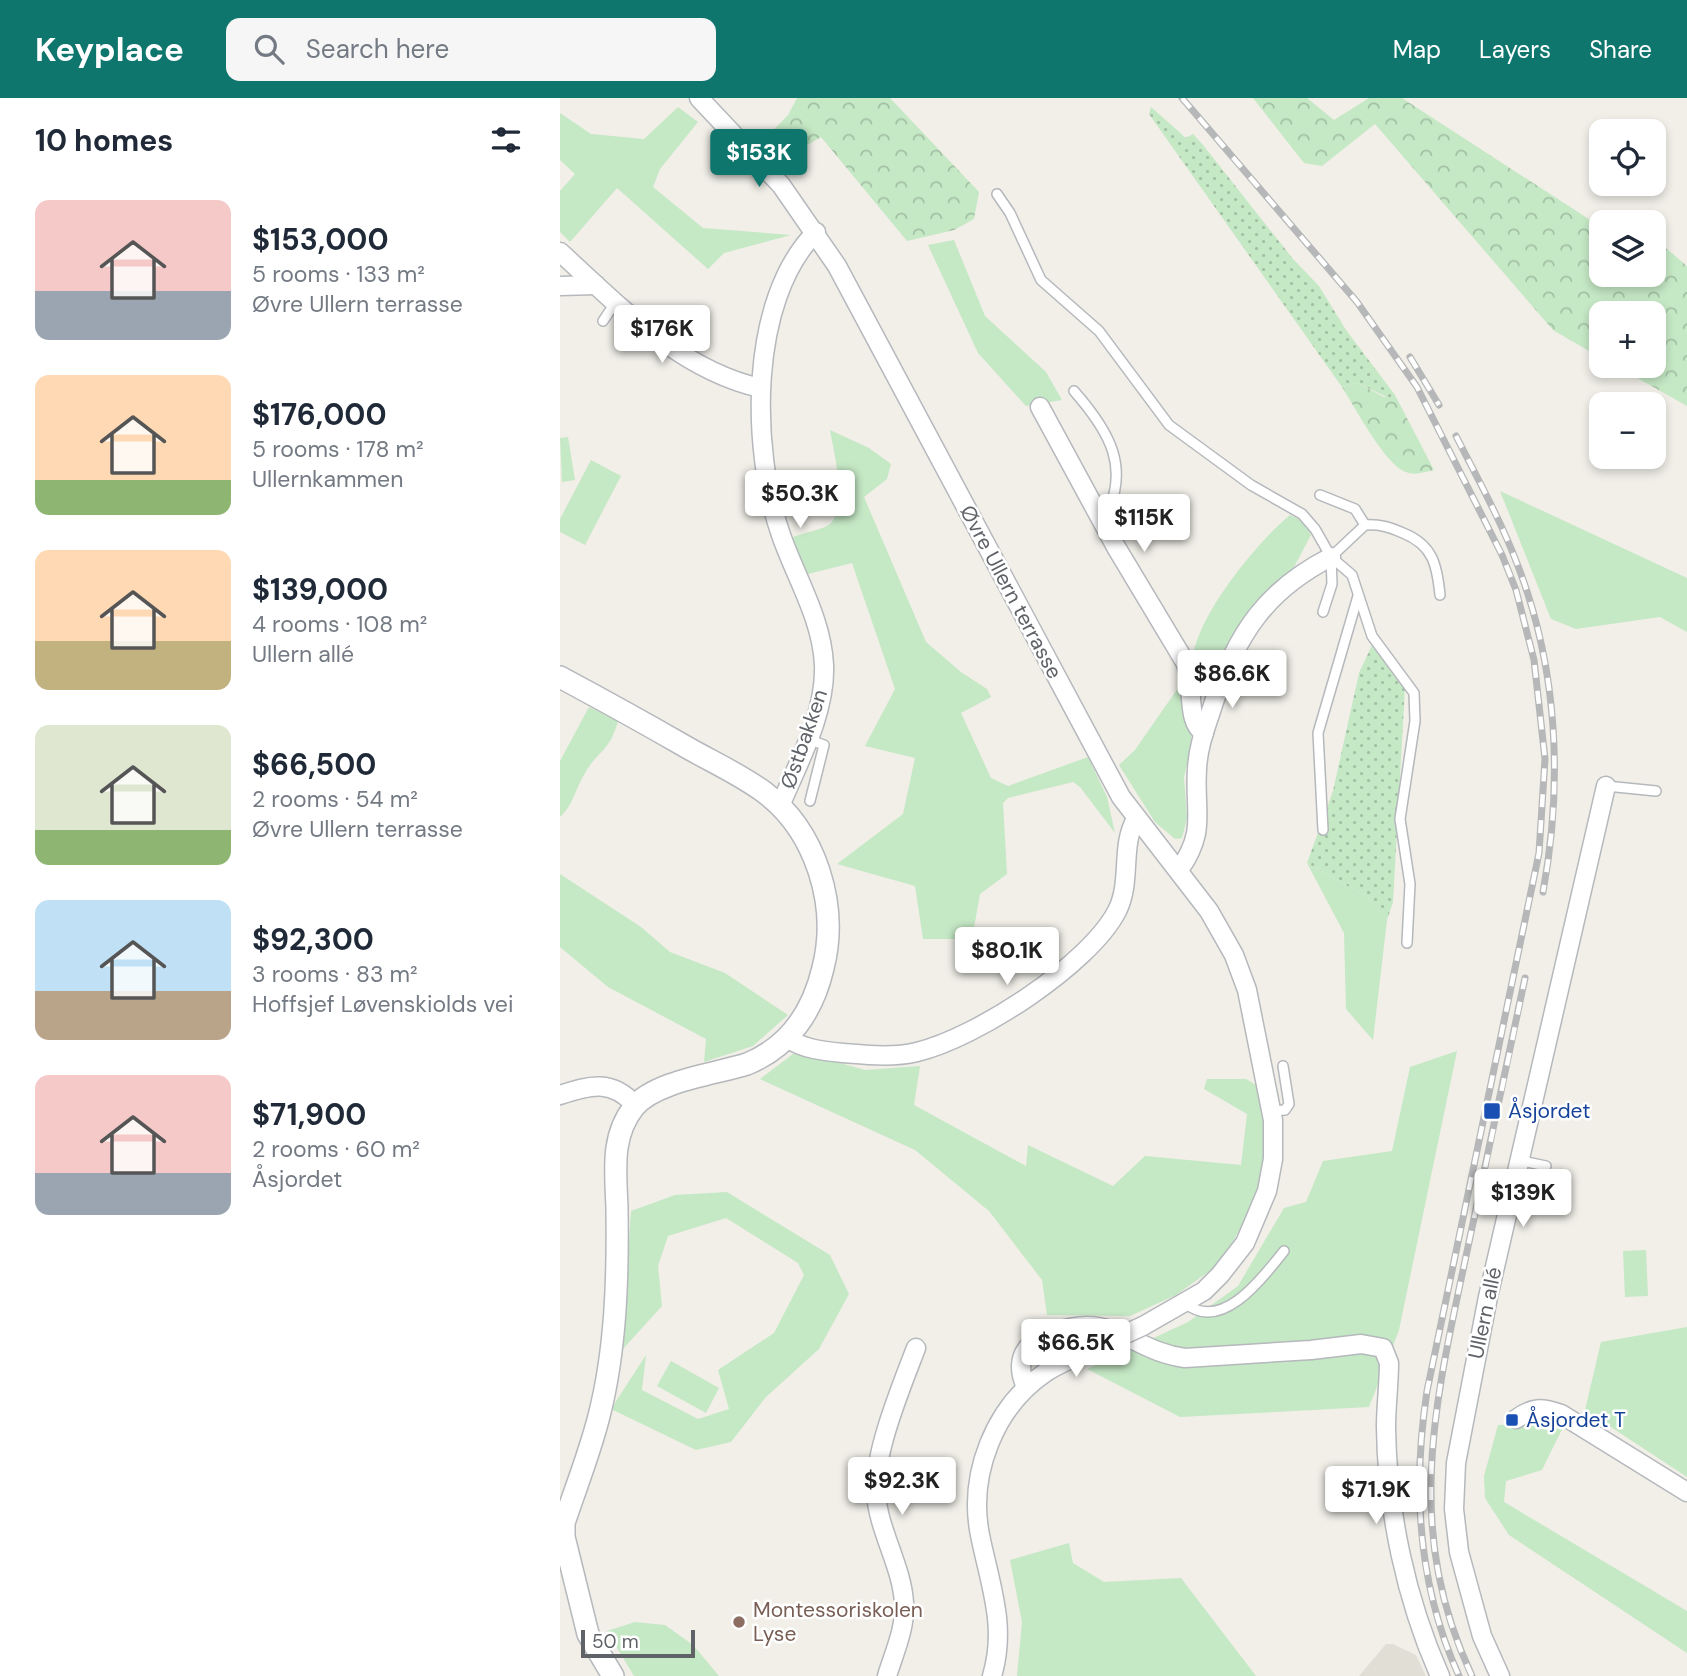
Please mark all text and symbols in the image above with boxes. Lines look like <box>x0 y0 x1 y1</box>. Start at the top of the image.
search box <box>226 18 716 81</box>
text: Keyplace <box>35 28 184 71</box>
icon: search <box>250 30 288 68</box>
text: Search here <box>306 32 449 66</box>
text: Map <box>1393 34 1441 65</box>
text: Layers <box>1479 34 1551 65</box>
text: Share <box>1589 34 1652 65</box>
map controls <box>1589 119 1666 469</box>
button: locate <box>1589 119 1666 196</box>
text: 10 homes <box>35 121 173 160</box>
icon: filters <box>487 121 525 159</box>
pin: $153K <box>710 130 808 189</box>
text: $153K <box>726 137 792 167</box>
button: layers <box>1589 210 1666 287</box>
text: $153,000 <box>252 220 389 259</box>
icon: home <box>91 228 175 312</box>
text: 5 rooms · 133 m² <box>252 259 425 289</box>
text: Øvre Ullern terrasse <box>252 289 463 319</box>
button: + <box>1589 301 1666 378</box>
pin: $176K <box>613 306 711 365</box>
text: $176K <box>630 313 694 343</box>
button: − <box>1589 392 1666 469</box>
text: $176,000 <box>252 395 387 434</box>
icon: home <box>91 403 175 487</box>
text: 5 rooms · 178 m² <box>252 434 424 464</box>
text: Ullernkammen <box>252 464 403 494</box>
pin: $50.3K <box>743 470 857 530</box>
text: $50.3K <box>761 478 839 508</box>
pin: $115K <box>1095 494 1193 554</box>
street label: Øvre Ullern terrasse <box>953 500 1069 684</box>
text: $115K <box>1114 502 1174 532</box>
text: $139,000 <box>252 570 388 609</box>
icon: home <box>91 578 175 662</box>
text: 4 rooms · 108 m² <box>252 609 427 639</box>
text: Ullern allé <box>252 639 354 669</box>
pin: $86.6K <box>1175 650 1289 710</box>
text: $86.6K <box>1194 658 1270 688</box>
street label: Østbakken <box>774 685 834 793</box>
text: $66,500 <box>252 745 376 784</box>
icon: home <box>91 753 175 837</box>
text: 2 rooms · 54 m² <box>252 784 418 814</box>
text: Øvre Ullern terrasse <box>252 814 463 844</box>
text: $92,300 <box>252 920 374 959</box>
icon: home <box>91 928 175 1012</box>
pin: $80.1K <box>950 928 1064 987</box>
text: $80.1K <box>971 935 1043 965</box>
text: 3 rooms · 83 m² <box>252 959 418 989</box>
text: Hoffsjef Løvenskiolds vei <box>252 989 513 1019</box>
text: $71,900 <box>252 1095 366 1134</box>
place label: Åsjordet <box>1508 1097 1590 1125</box>
marker: Åsjordet <box>1482 1101 1502 1121</box>
icon: home <box>91 1103 175 1187</box>
text: 2 rooms · 60 m² <box>252 1134 420 1164</box>
text: Åsjordet <box>252 1164 342 1194</box>
pin: $139K <box>1474 1170 1572 1229</box>
text: $139K <box>1490 1177 1556 1207</box>
street label: Ullern allé <box>1462 1264 1508 1361</box>
pin: $66.5K <box>1019 1320 1133 1379</box>
text: $66.5K <box>1037 1327 1115 1357</box>
place label: Åsjordet T <box>1526 1406 1626 1434</box>
marker: Åsjordet T <box>1504 1412 1520 1428</box>
pin: $92.3K <box>845 1458 959 1517</box>
text: $92.3K <box>864 1465 940 1495</box>
pin: $71.9K <box>1319 1466 1433 1526</box>
text: $71.9K <box>1341 1474 1411 1504</box>
place label: Montessoriskolen Lyse <box>753 1596 923 1648</box>
marker: Montessoriskolen Lyse <box>731 1614 747 1630</box>
scale bar <box>581 1627 695 1659</box>
text: 50 m <box>592 1629 639 1654</box>

